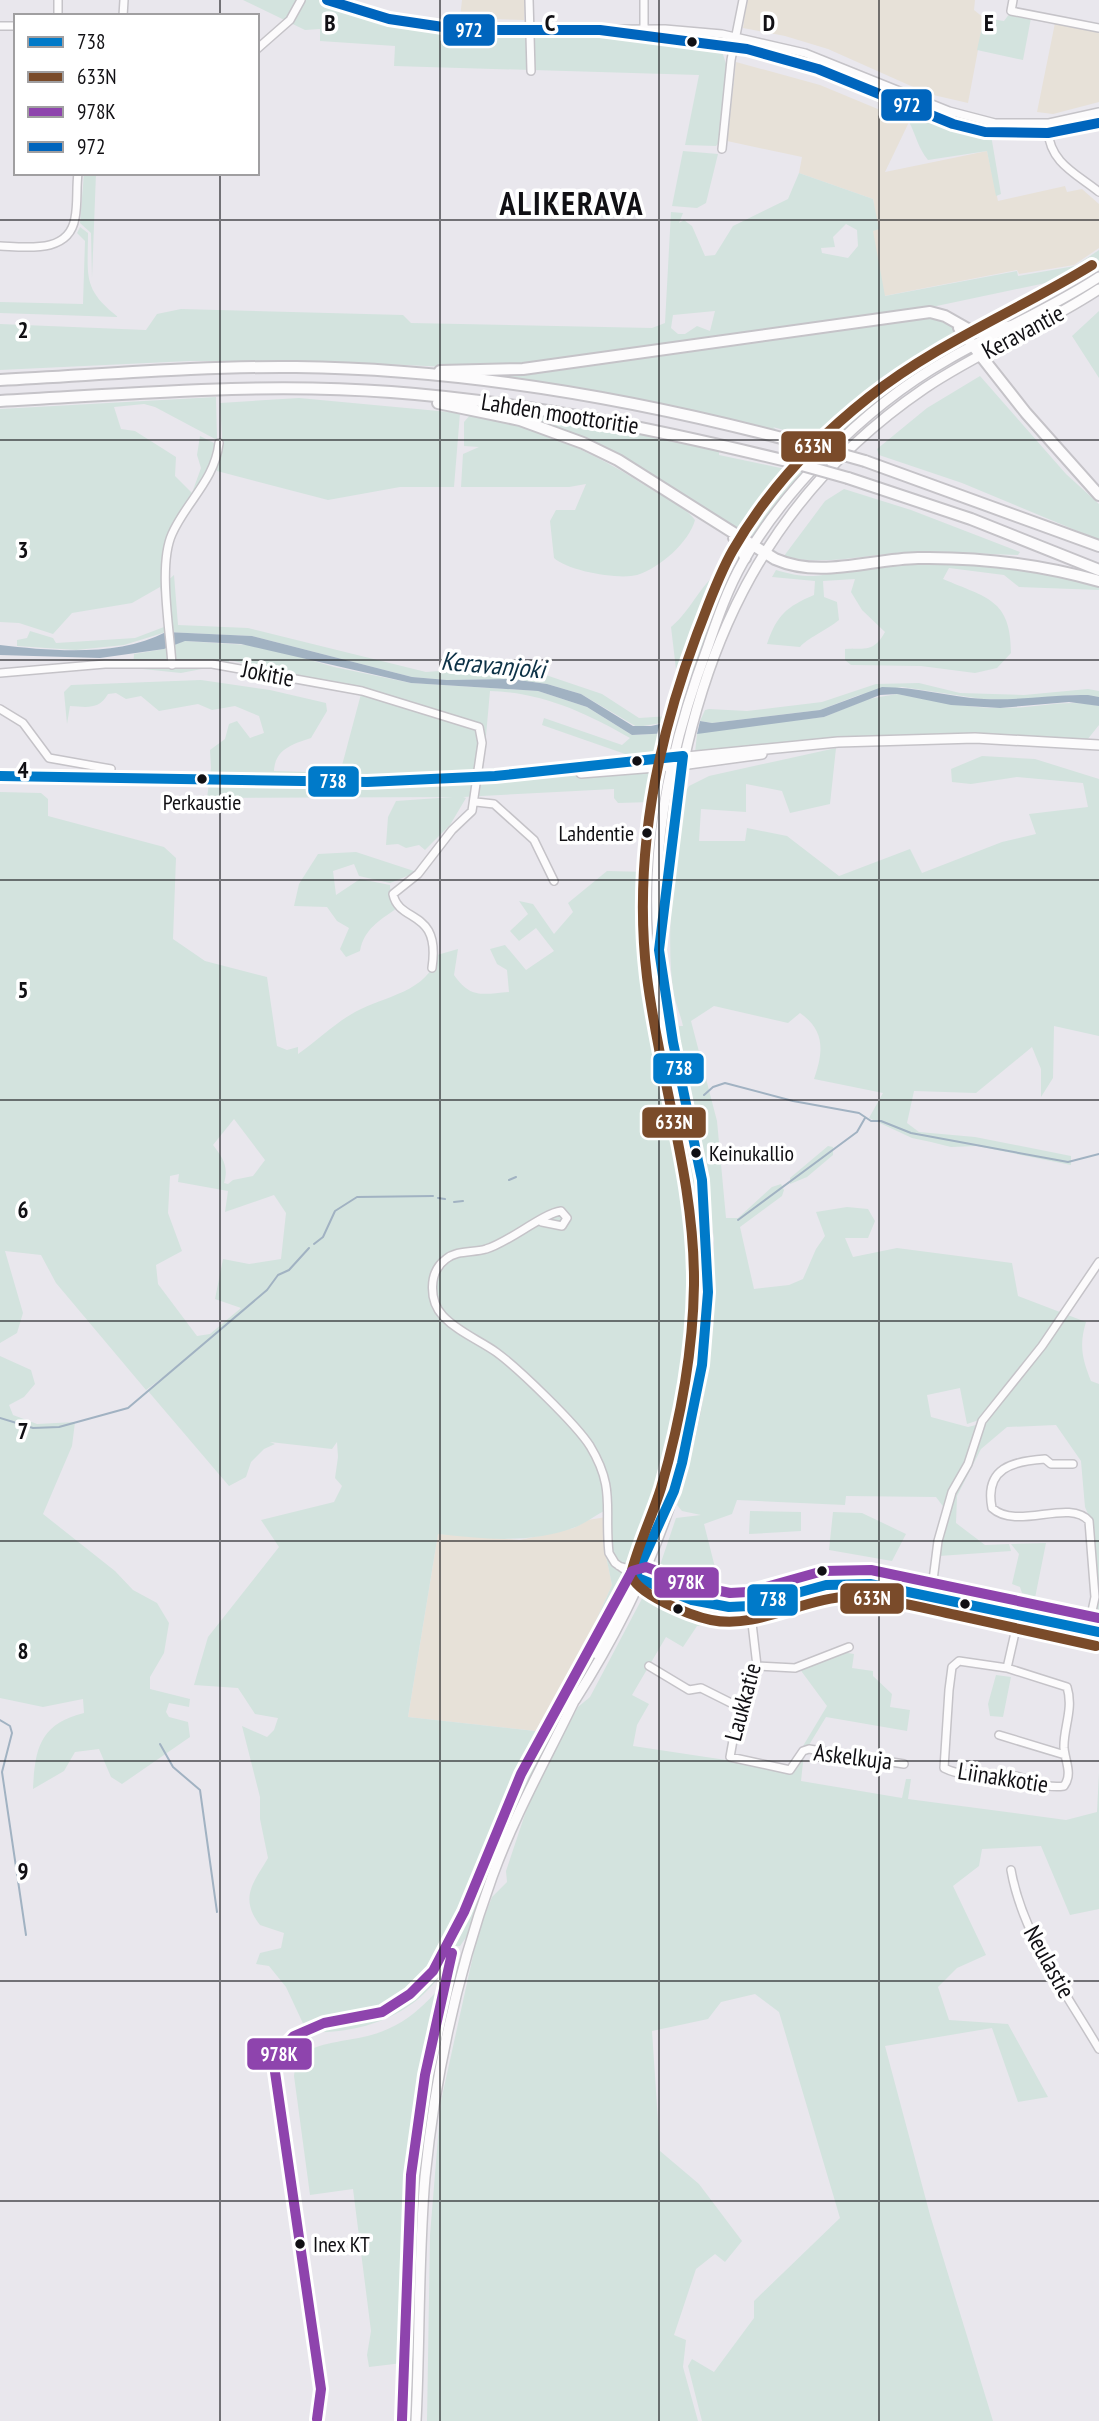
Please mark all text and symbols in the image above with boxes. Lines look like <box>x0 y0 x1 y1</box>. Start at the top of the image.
text: B <box>324 8 336 37</box>
text: C <box>545 8 556 37</box>
text: D <box>763 8 775 37</box>
text: E <box>984 8 994 37</box>
line badge: 972 <box>442 13 496 47</box>
legend <box>14 14 259 175</box>
text: 972 <box>455 18 483 42</box>
text: 738 <box>77 28 105 55</box>
unlabelled marker <box>685 35 699 49</box>
text: 633N <box>77 63 117 90</box>
line badge: 972 <box>880 88 933 122</box>
text: 972 <box>893 93 921 117</box>
text: 978K <box>77 98 116 125</box>
text: 972 <box>77 133 105 160</box>
district label: ALIKERAVA <box>498 182 645 224</box>
street label: Keravantie <box>977 297 1069 366</box>
text: 2 <box>18 315 29 344</box>
street label: Lahden moottoritie <box>479 386 641 441</box>
line badge: 633N <box>780 430 847 463</box>
text: 633N <box>794 434 832 458</box>
text: 3 <box>18 535 29 564</box>
water label: Keravanjoki <box>440 644 550 686</box>
street label: Jokitie <box>238 653 297 694</box>
unlabelled marker <box>630 754 644 768</box>
text: 4 <box>18 755 29 784</box>
line badge: 738 <box>307 765 360 798</box>
text: 738 <box>319 769 347 793</box>
marker: Perkaustie <box>195 772 209 786</box>
place label: Perkaustie <box>163 788 241 816</box>
place label: Lahdentie <box>559 819 634 847</box>
marker: Lahdentie <box>640 826 654 840</box>
text: 5 <box>18 975 29 1004</box>
line badge: 738 <box>652 1052 705 1085</box>
text: 738 <box>665 1056 693 1080</box>
line badge: 633N <box>641 1106 707 1139</box>
text: 633N <box>655 1110 693 1134</box>
place label: Keinukallio <box>709 1139 794 1167</box>
marker: Keinukallio <box>689 1146 703 1160</box>
text: 6 <box>18 1195 29 1224</box>
text: 7 <box>18 1416 29 1445</box>
unlabelled marker <box>815 1564 829 1578</box>
line badge: 978K <box>653 1566 720 1599</box>
text: 978K <box>667 1570 705 1594</box>
line badge: 633N <box>839 1582 905 1615</box>
line badge: 738 <box>746 1583 799 1617</box>
text: 633N <box>853 1586 891 1610</box>
text: 738 <box>759 1587 787 1611</box>
unlabelled marker <box>958 1597 972 1611</box>
unlabelled marker <box>671 1602 685 1616</box>
text: 8 <box>18 1636 29 1665</box>
street label: Laukkatie <box>717 1659 768 1744</box>
street label: Askelkuja <box>812 1736 894 1777</box>
street label: Liinakkotie <box>956 1755 1050 1800</box>
text: 9 <box>18 1856 29 1885</box>
street label: Neulastie <box>1017 1920 1082 2003</box>
line badge: 978K <box>246 2037 313 2071</box>
text: 978K <box>260 2042 298 2066</box>
place label: Inex KT <box>313 2230 370 2258</box>
marker: Inex KT <box>293 2237 307 2251</box>

